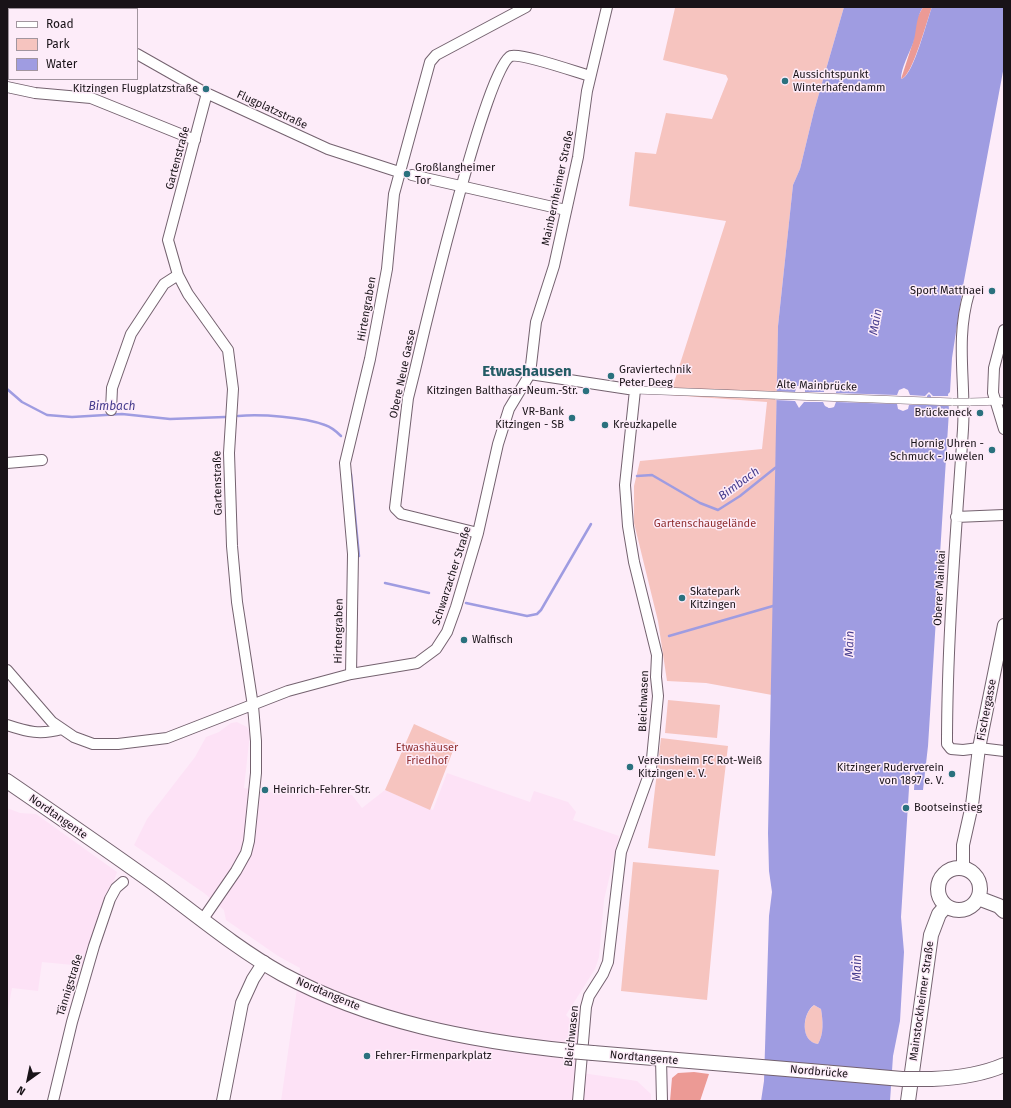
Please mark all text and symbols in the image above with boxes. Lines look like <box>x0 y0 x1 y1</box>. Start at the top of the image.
legend <box>8 8 138 80</box>
text: Road <box>46 17 74 31</box>
text: Park <box>46 37 70 51</box>
text: Water <box>46 57 77 71</box>
place label: Aussichtspunkt Winterhafendamm <box>793 68 886 94</box>
marker: Aussichtspunkt Winterhafendamm <box>780 76 790 86</box>
place label: Kitzingen Flugplatzstraße <box>73 82 198 96</box>
marker: Kitzingen Flugplatzstraße <box>201 84 211 94</box>
street label: Flugplatzstraße <box>235 88 309 132</box>
street label: Gartenstraße <box>163 125 193 191</box>
street label: Mainbernheimer Straße <box>539 129 577 247</box>
place label: Großlangheimer Tor <box>415 161 495 187</box>
marker: Großlangheimer Tor <box>402 169 412 179</box>
street label: Hirtengraben <box>355 276 379 342</box>
place label: Sport Matthaei <box>910 284 984 298</box>
marker: Sport Matthaei <box>987 286 997 296</box>
water label: Main <box>867 308 885 336</box>
street label: Obere Neue Gasse <box>387 328 419 420</box>
district label: Etwashausen <box>482 363 572 381</box>
place label: Graviertechnik Peter Deeg <box>619 363 691 389</box>
marker: Graviertechnik Peter Deeg <box>606 371 616 381</box>
street label: Alte Mainbrücke <box>777 378 857 394</box>
place label: Kitzingen Balthasar-Neum.-Str. <box>426 384 578 398</box>
marker: Kitzingen Balthasar-Neum.-Str. <box>581 386 591 396</box>
water label: Bimbach <box>88 400 136 414</box>
place label: VR-Bank Kitzingen - SB <box>495 405 564 431</box>
place label: Brückeneck <box>915 406 972 420</box>
marker: Brückeneck <box>975 408 985 418</box>
marker: VR-Bank Kitzingen - SB <box>567 413 577 423</box>
place label: Kreuzkapelle <box>613 418 677 432</box>
marker: Kreuzkapelle <box>600 420 610 430</box>
place label: Hornig Uhren - Schmuck - Juwelen <box>890 437 984 463</box>
marker: Hornig Uhren - Schmuck - Juwelen <box>987 445 997 455</box>
street label: Gartenstraße <box>211 450 225 516</box>
water label: Bimbach <box>716 464 762 504</box>
park label: Gartenschaugelände <box>654 517 756 531</box>
street label: Schwarzacher Straße <box>430 525 474 627</box>
street label: Oberer Mainkai <box>931 550 949 626</box>
place label: Skatepark Kitzingen <box>690 585 740 611</box>
marker: Skatepark Kitzingen <box>677 593 687 603</box>
street label: Hirtengraben <box>332 598 346 664</box>
water label: Main <box>843 631 857 657</box>
place label: Walfisch <box>472 633 513 647</box>
marker: Walfisch <box>459 635 469 645</box>
street label: Bleichwasen <box>636 670 652 732</box>
street label: Fischergasse <box>975 678 999 742</box>
park label: Etwashäuser Friedhof <box>396 741 458 767</box>
place label: Vereinsheim FC Rot-Weiß Kitzingen e. V. <box>638 754 762 780</box>
place label: Kitzinger Ruderverein von 1897 e. V. <box>837 761 944 787</box>
marker: Vereinsheim FC Rot-Weiß Kitzingen e. V. <box>625 762 635 772</box>
marker: Kitzinger Ruderverein von 1897 e. V. <box>947 769 957 779</box>
place label: Heinrich-Fehrer-Str. <box>273 783 371 797</box>
marker: Heinrich-Fehrer-Str. <box>260 785 270 795</box>
street label: Nordtangente <box>26 792 90 842</box>
place label: Bootseinstieg <box>914 801 982 815</box>
marker: Bootseinstieg <box>901 803 911 813</box>
street label: Mainstockheimer Straße <box>907 940 937 1062</box>
street label: Tännigstraße <box>54 952 86 1018</box>
water label: Main <box>851 955 865 981</box>
street label: Nordtangente <box>294 975 362 1013</box>
street label: Bleichwasen <box>562 1005 582 1067</box>
street label: Nordtangente <box>609 1048 679 1068</box>
place label: Fehrer-Firmenparkplatz <box>375 1049 492 1063</box>
marker: Fehrer-Firmenparkplatz <box>362 1051 372 1061</box>
north arrow <box>8 1060 48 1100</box>
street label: Nordbrücke <box>789 1063 849 1081</box>
text: N <box>15 1083 28 1098</box>

